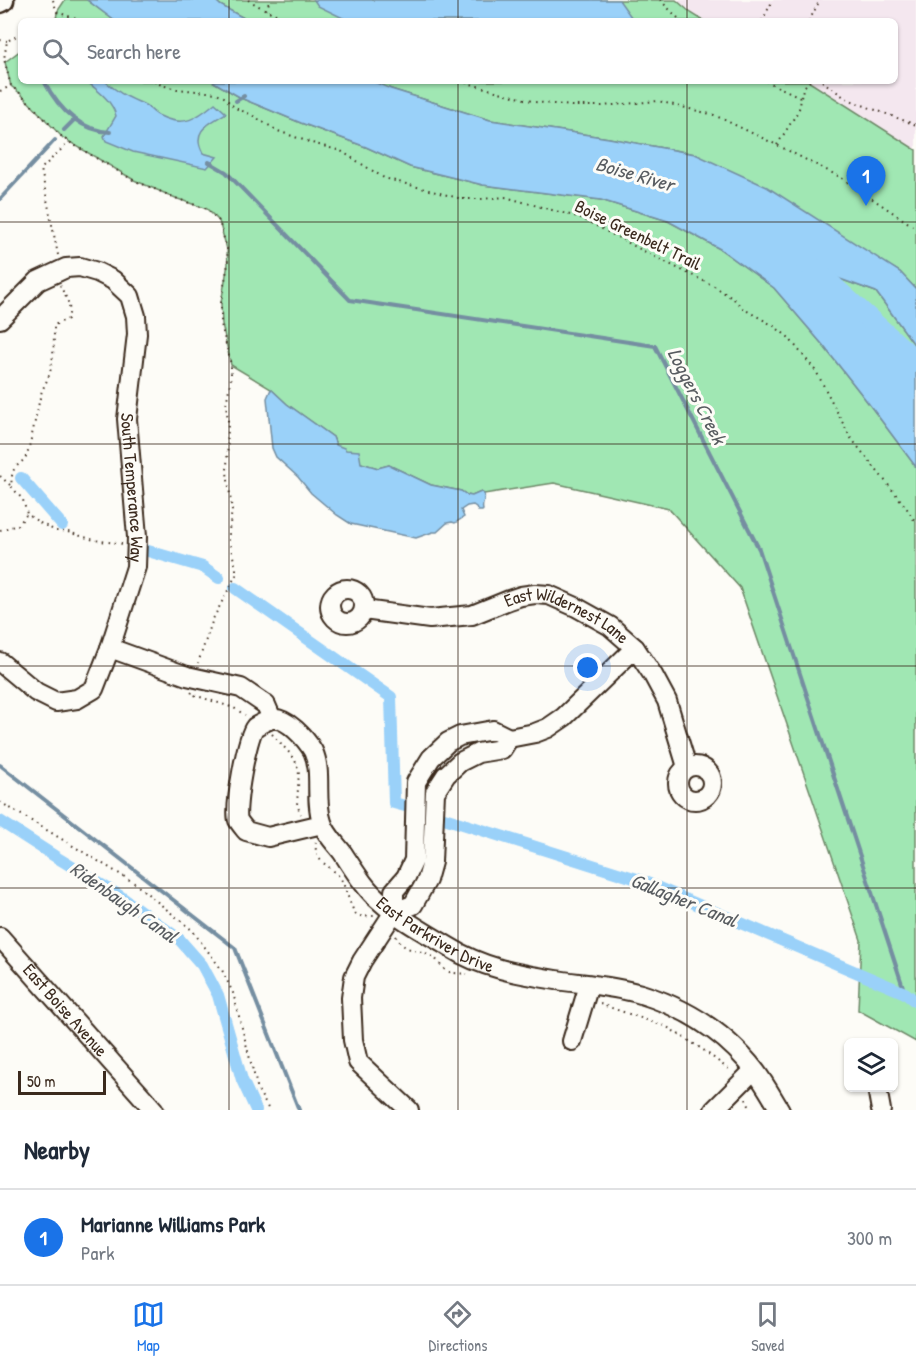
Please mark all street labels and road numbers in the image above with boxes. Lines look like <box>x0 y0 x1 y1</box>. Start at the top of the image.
street label: Boise Greenbelt Trail <box>571 193 706 276</box>
street label: South Temperance Way <box>115 412 150 563</box>
street label: East Wildernest Lane <box>500 581 635 649</box>
street label: East Parkriver Drive <box>371 890 497 978</box>
street label: East Boise Avenue <box>17 958 114 1062</box>

